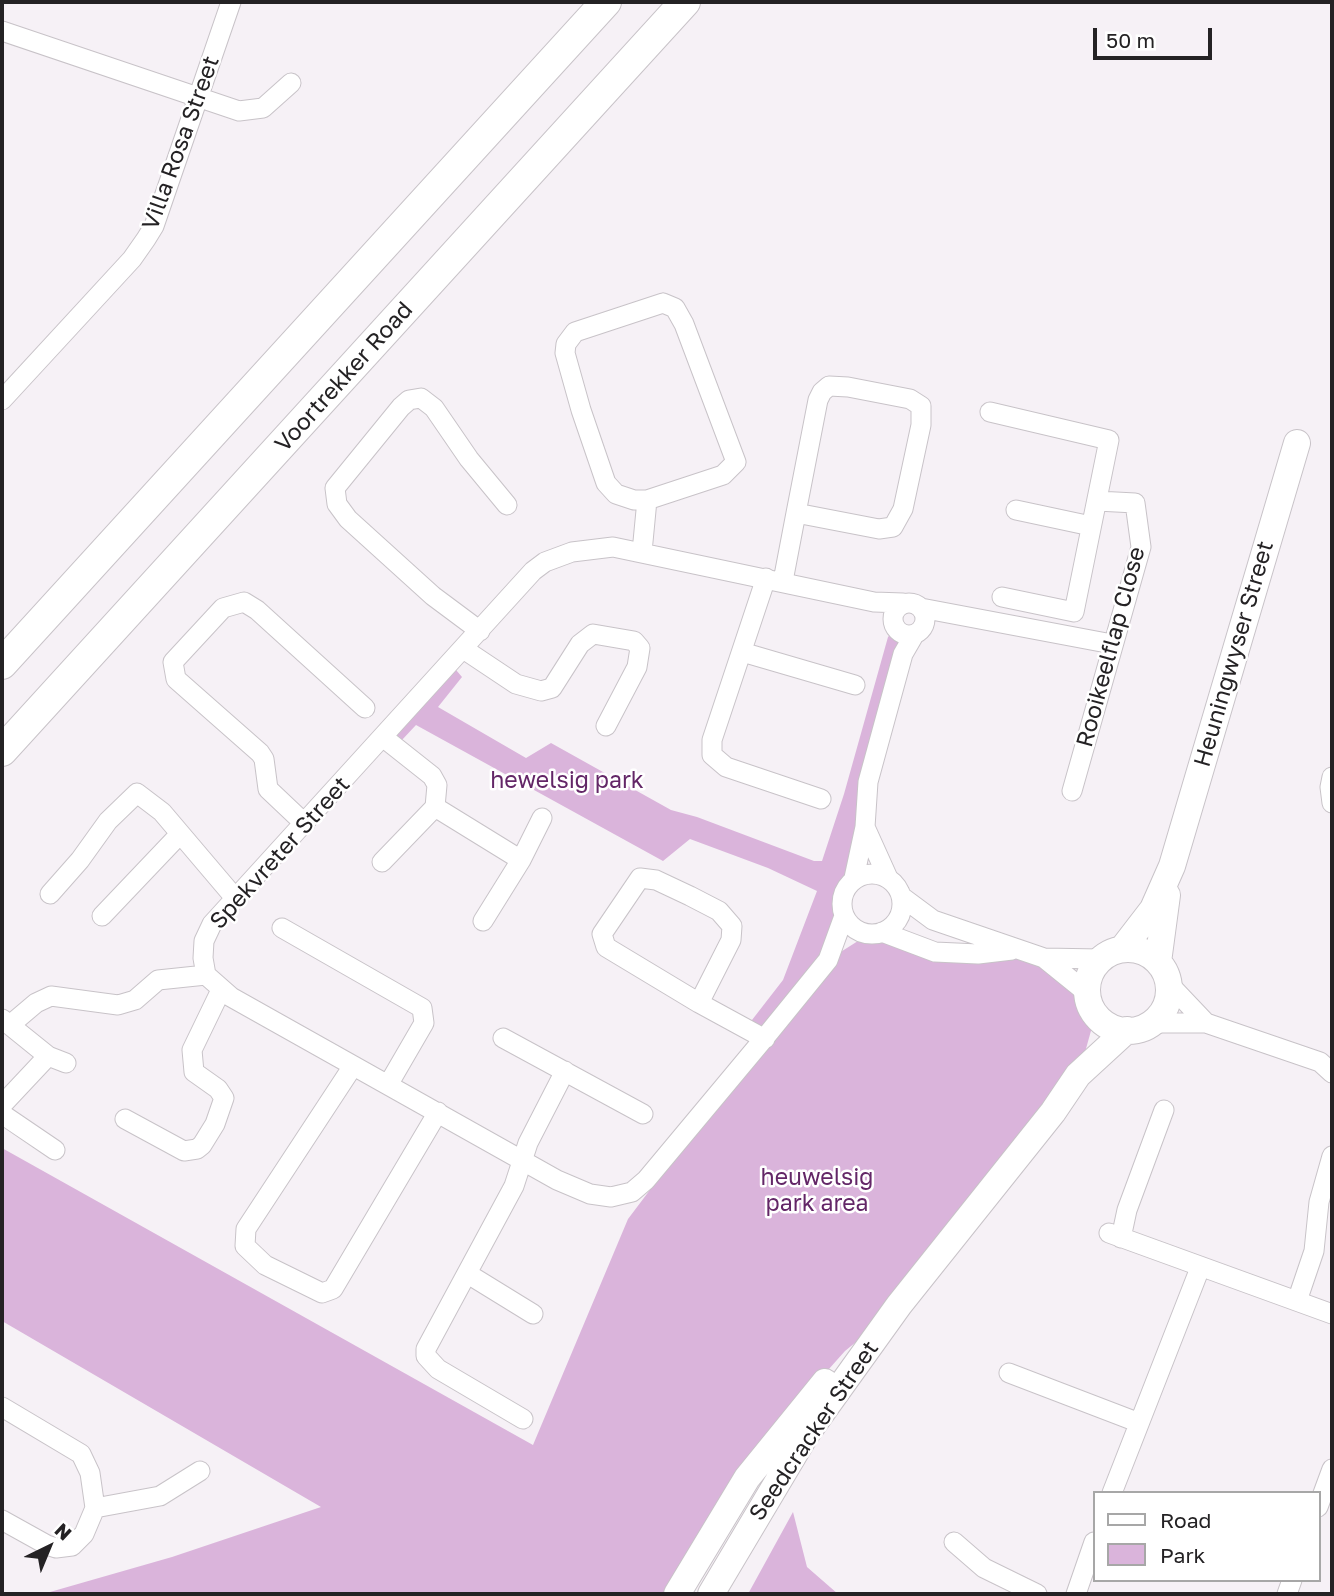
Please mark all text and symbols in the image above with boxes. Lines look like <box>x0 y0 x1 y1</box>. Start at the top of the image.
scale bar <box>1096 14 1215 58</box>
text: 50 m <box>1106 27 1155 53</box>
street label: Villa Rosa Street <box>137 52 225 234</box>
street label: Voortrekker Road <box>269 296 419 458</box>
street label: Heuningwyser Street <box>1189 538 1279 770</box>
street label: Rooikeelflap Close <box>1071 544 1151 750</box>
park label: hewelsig park <box>490 767 644 795</box>
street label: Spekvreter Street <box>204 771 356 935</box>
park label: heuwelsig park area <box>761 1164 873 1218</box>
street label: Seedcracker Street <box>744 1336 884 1526</box>
legend <box>1092 1491 1320 1582</box>
text: Road <box>1160 1507 1211 1533</box>
north arrow <box>14 1512 84 1582</box>
text: N <box>51 1518 77 1545</box>
text: Park <box>1160 1542 1205 1568</box>

